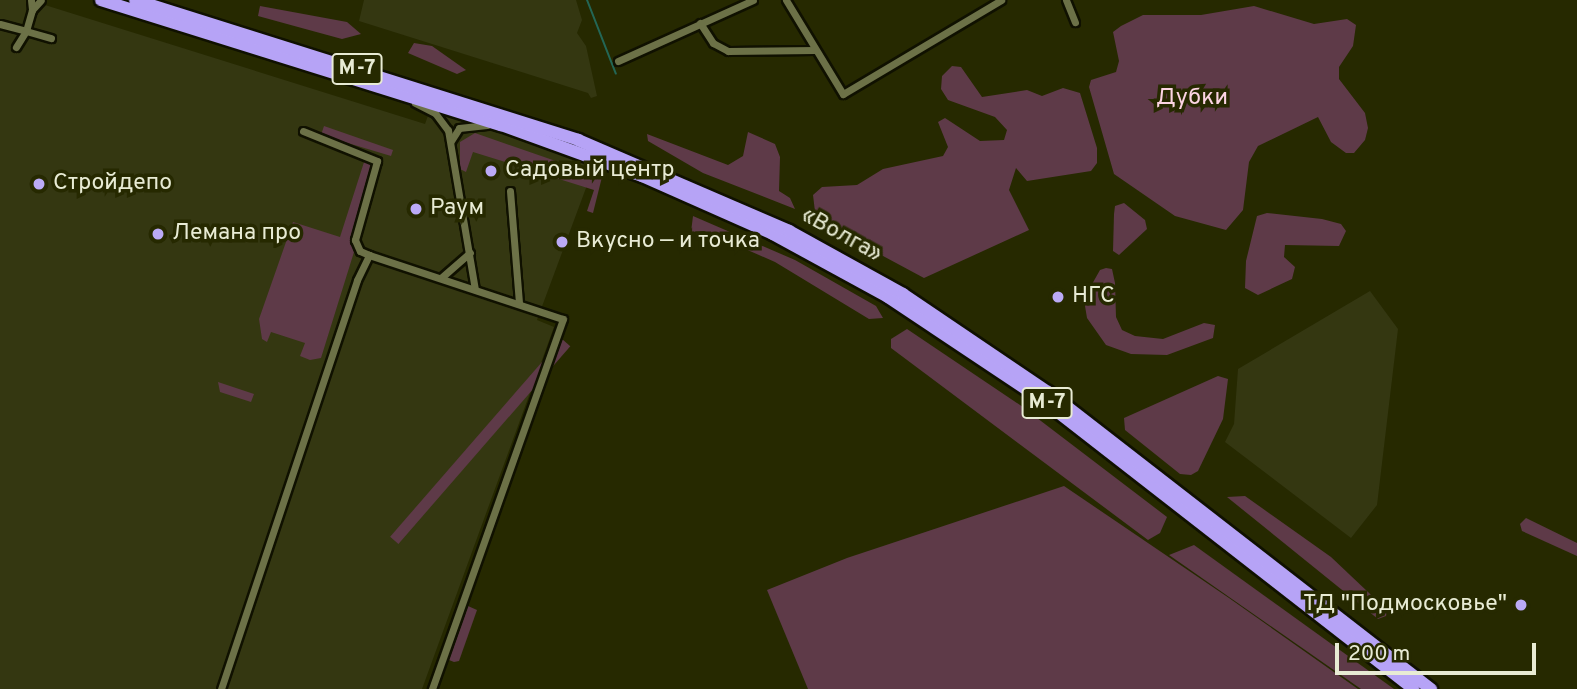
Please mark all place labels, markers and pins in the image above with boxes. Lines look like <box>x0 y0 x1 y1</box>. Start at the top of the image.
place label: Садовый центр <box>505 157 675 185</box>
marker: Садовый центр <box>483 163 499 179</box>
place label: Стройдепо <box>53 170 172 198</box>
marker: Стройдепо <box>31 176 47 192</box>
place label: Раум <box>430 195 484 223</box>
marker: Раум <box>408 201 424 217</box>
place label: Лемана про <box>172 220 301 248</box>
marker: Лемана про <box>150 226 166 242</box>
place label: Вкусно — и точка <box>576 228 760 256</box>
marker: Вкусно — и точка <box>554 234 570 250</box>
place label: НГС <box>1072 283 1115 311</box>
marker: НГС <box>1050 289 1066 305</box>
place label: ТД "Подмосковье" <box>1303 591 1507 619</box>
marker: ТД "Подмосковье" <box>1513 597 1529 613</box>

